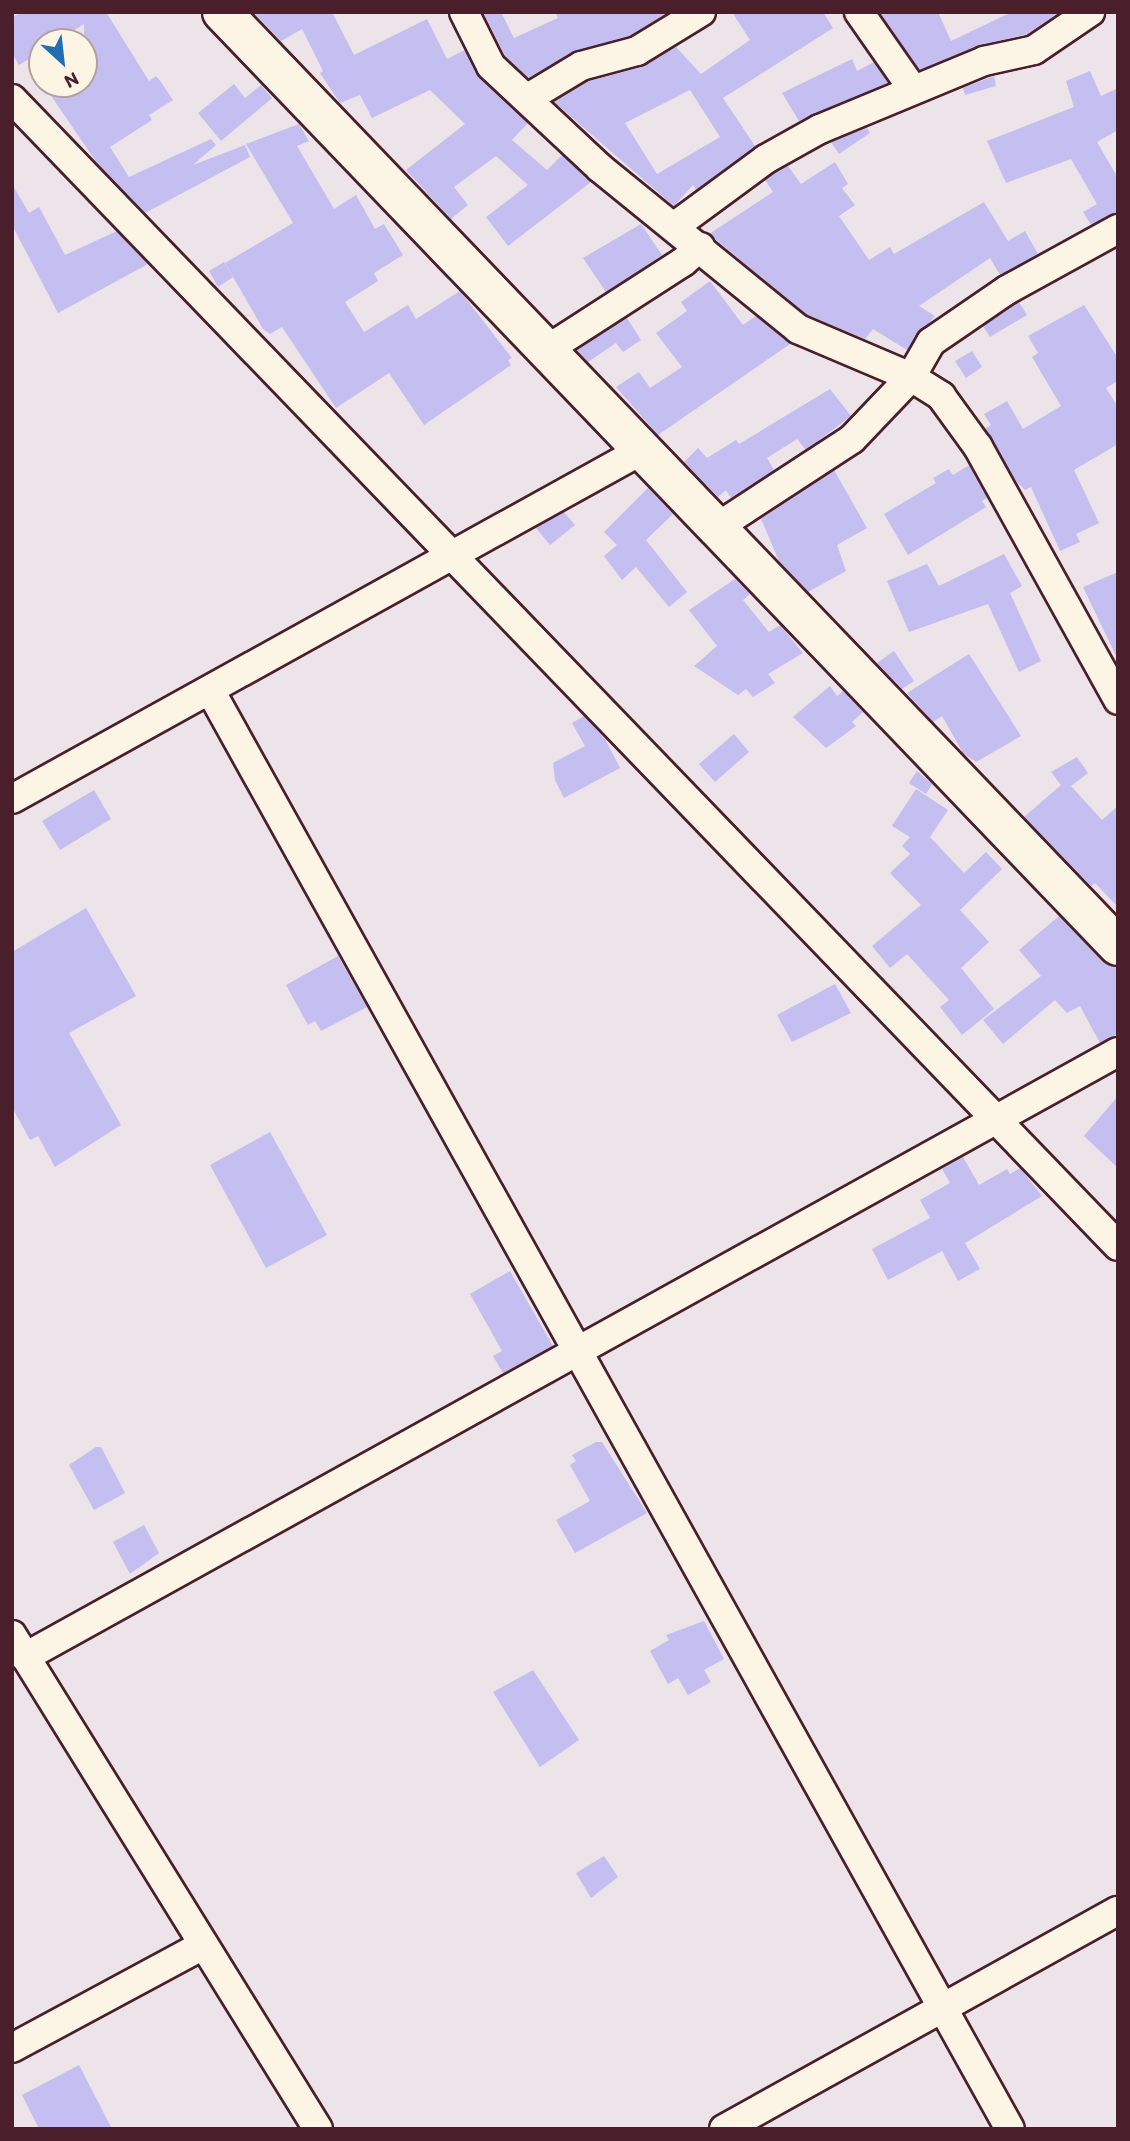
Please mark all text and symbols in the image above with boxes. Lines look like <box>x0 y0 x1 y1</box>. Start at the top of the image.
north arrow <box>28 28 98 98</box>
text: N <box>61 67 83 94</box>

